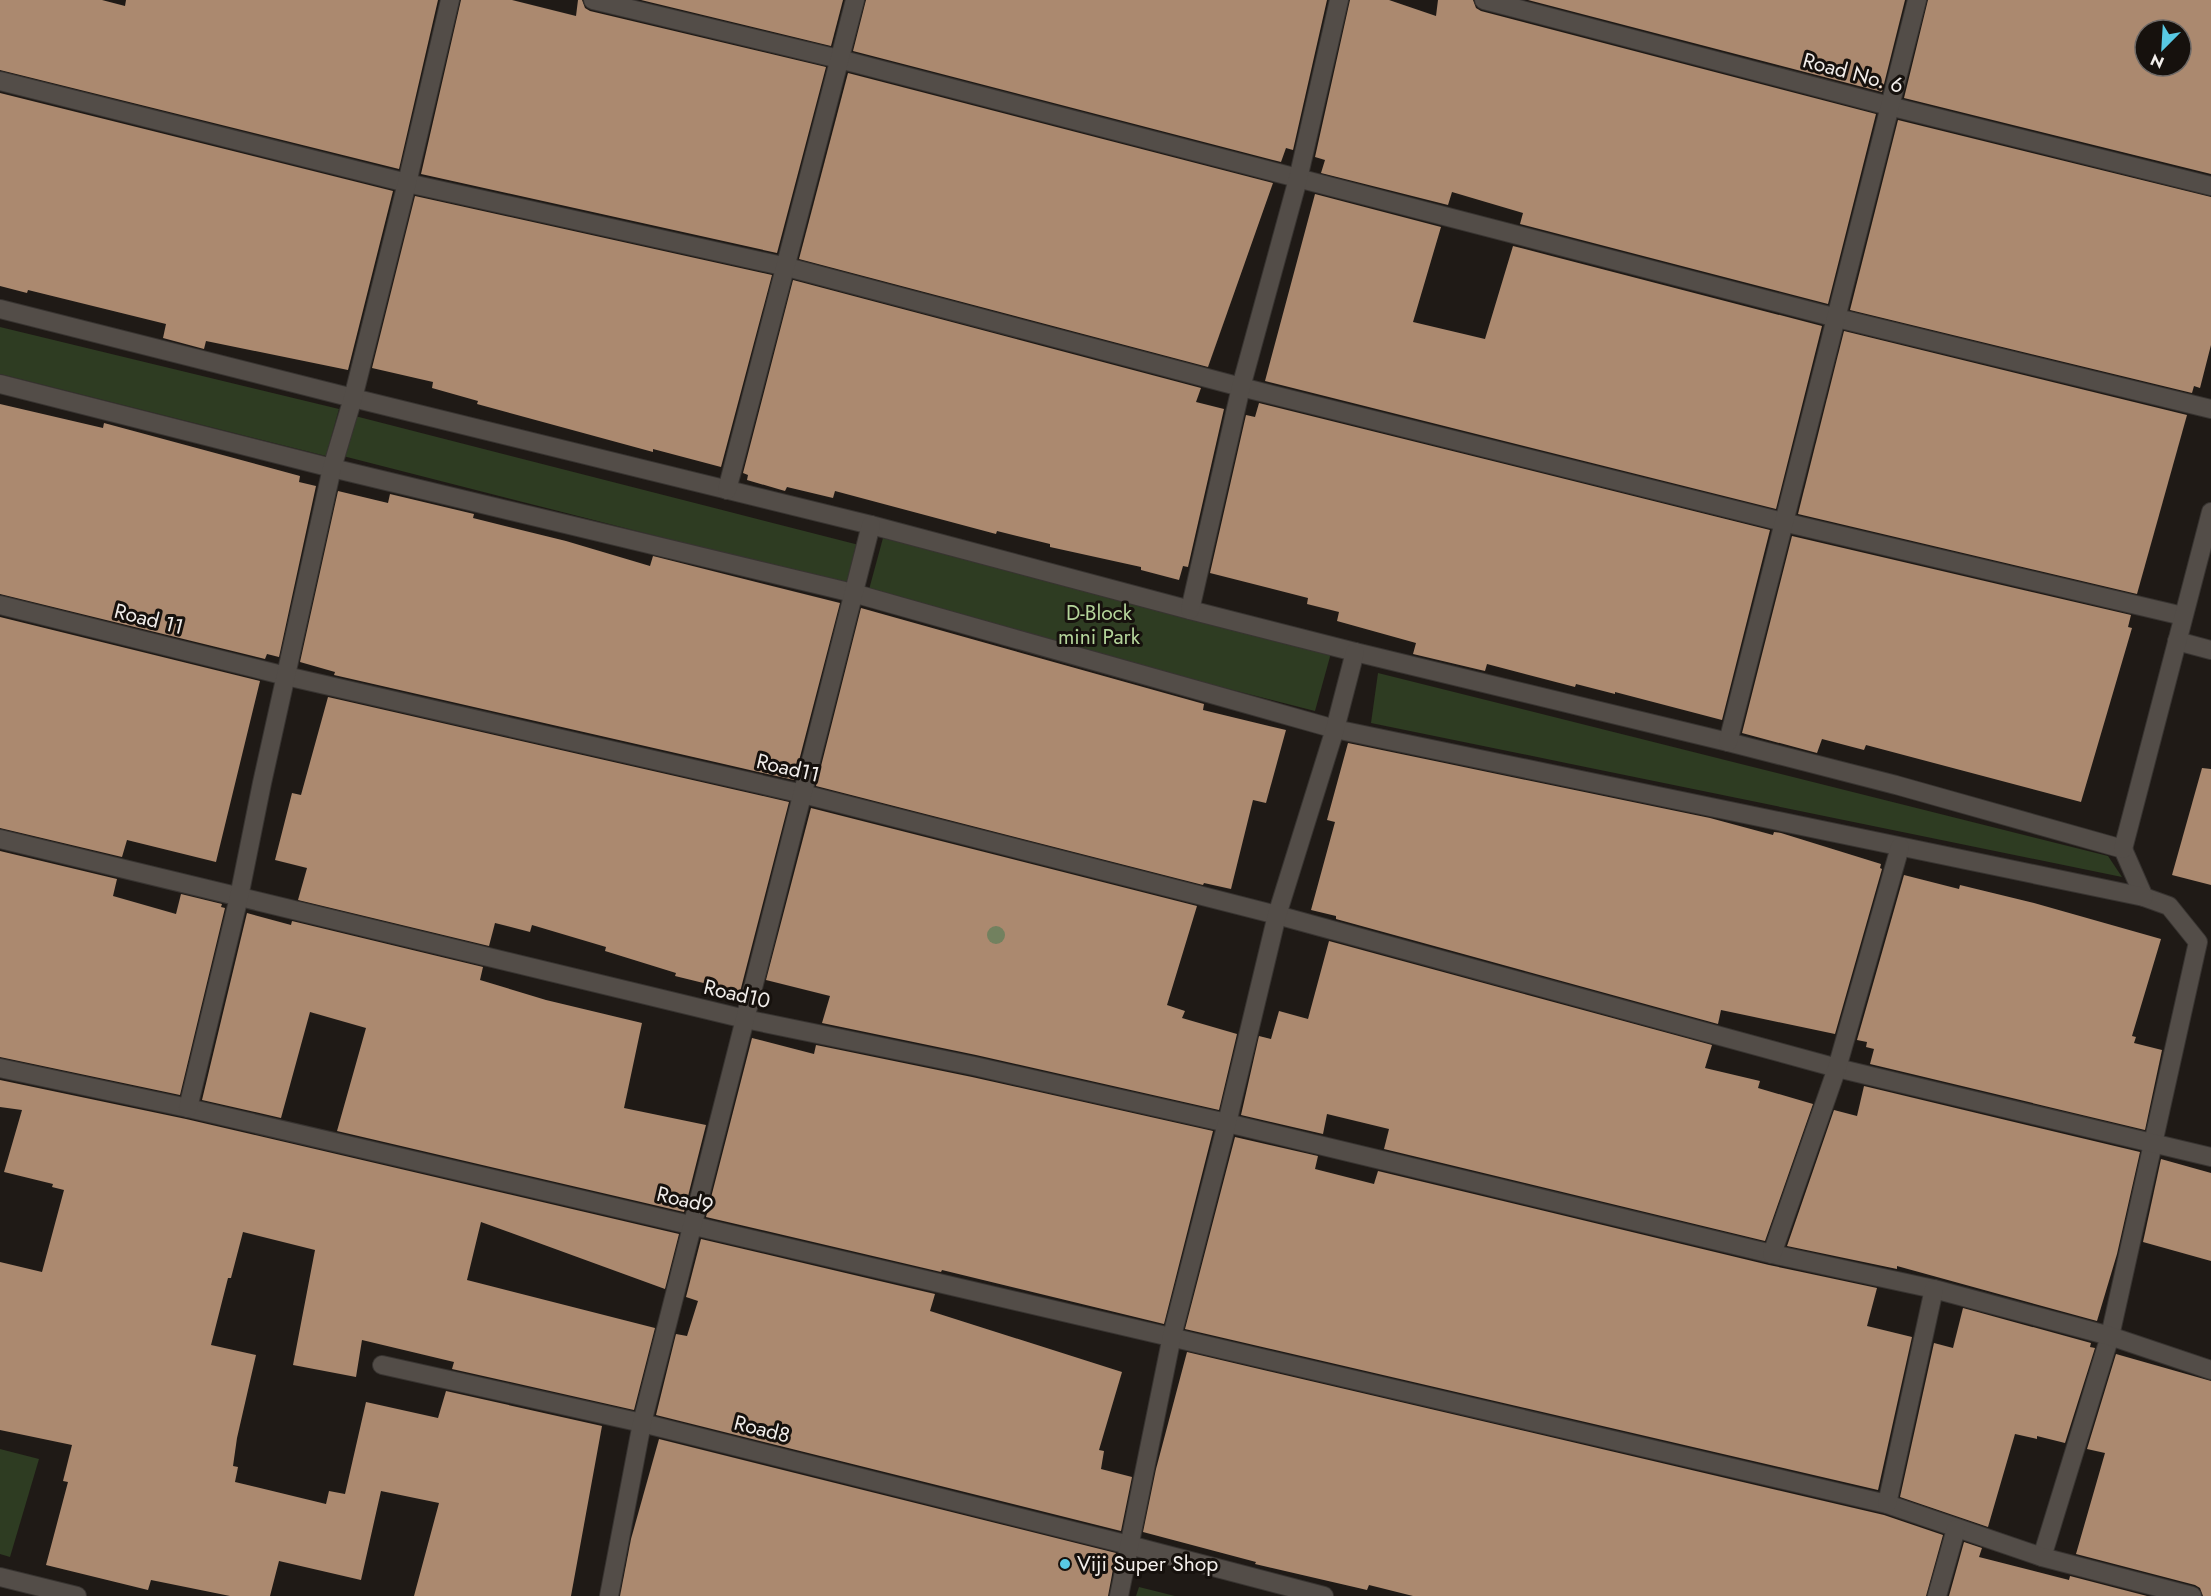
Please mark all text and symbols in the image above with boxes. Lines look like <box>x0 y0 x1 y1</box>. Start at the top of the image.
north arrow <box>2133 18 2193 78</box>
street label: Road No. 6 <box>1799 45 1907 101</box>
text: N <box>2147 48 2168 74</box>
street label: Road 11 <box>111 596 187 642</box>
park label: D-Block mini Park <box>1058 598 1141 652</box>
street label: Road11 <box>753 746 823 790</box>
street label: Road10 <box>701 972 773 1016</box>
street label: Road9 <box>654 1179 716 1221</box>
street label: Road8 <box>731 1408 793 1450</box>
place label: Viji Super Shop <box>1077 1549 1218 1579</box>
marker: Viji Super Shop <box>1058 1557 1072 1571</box>

